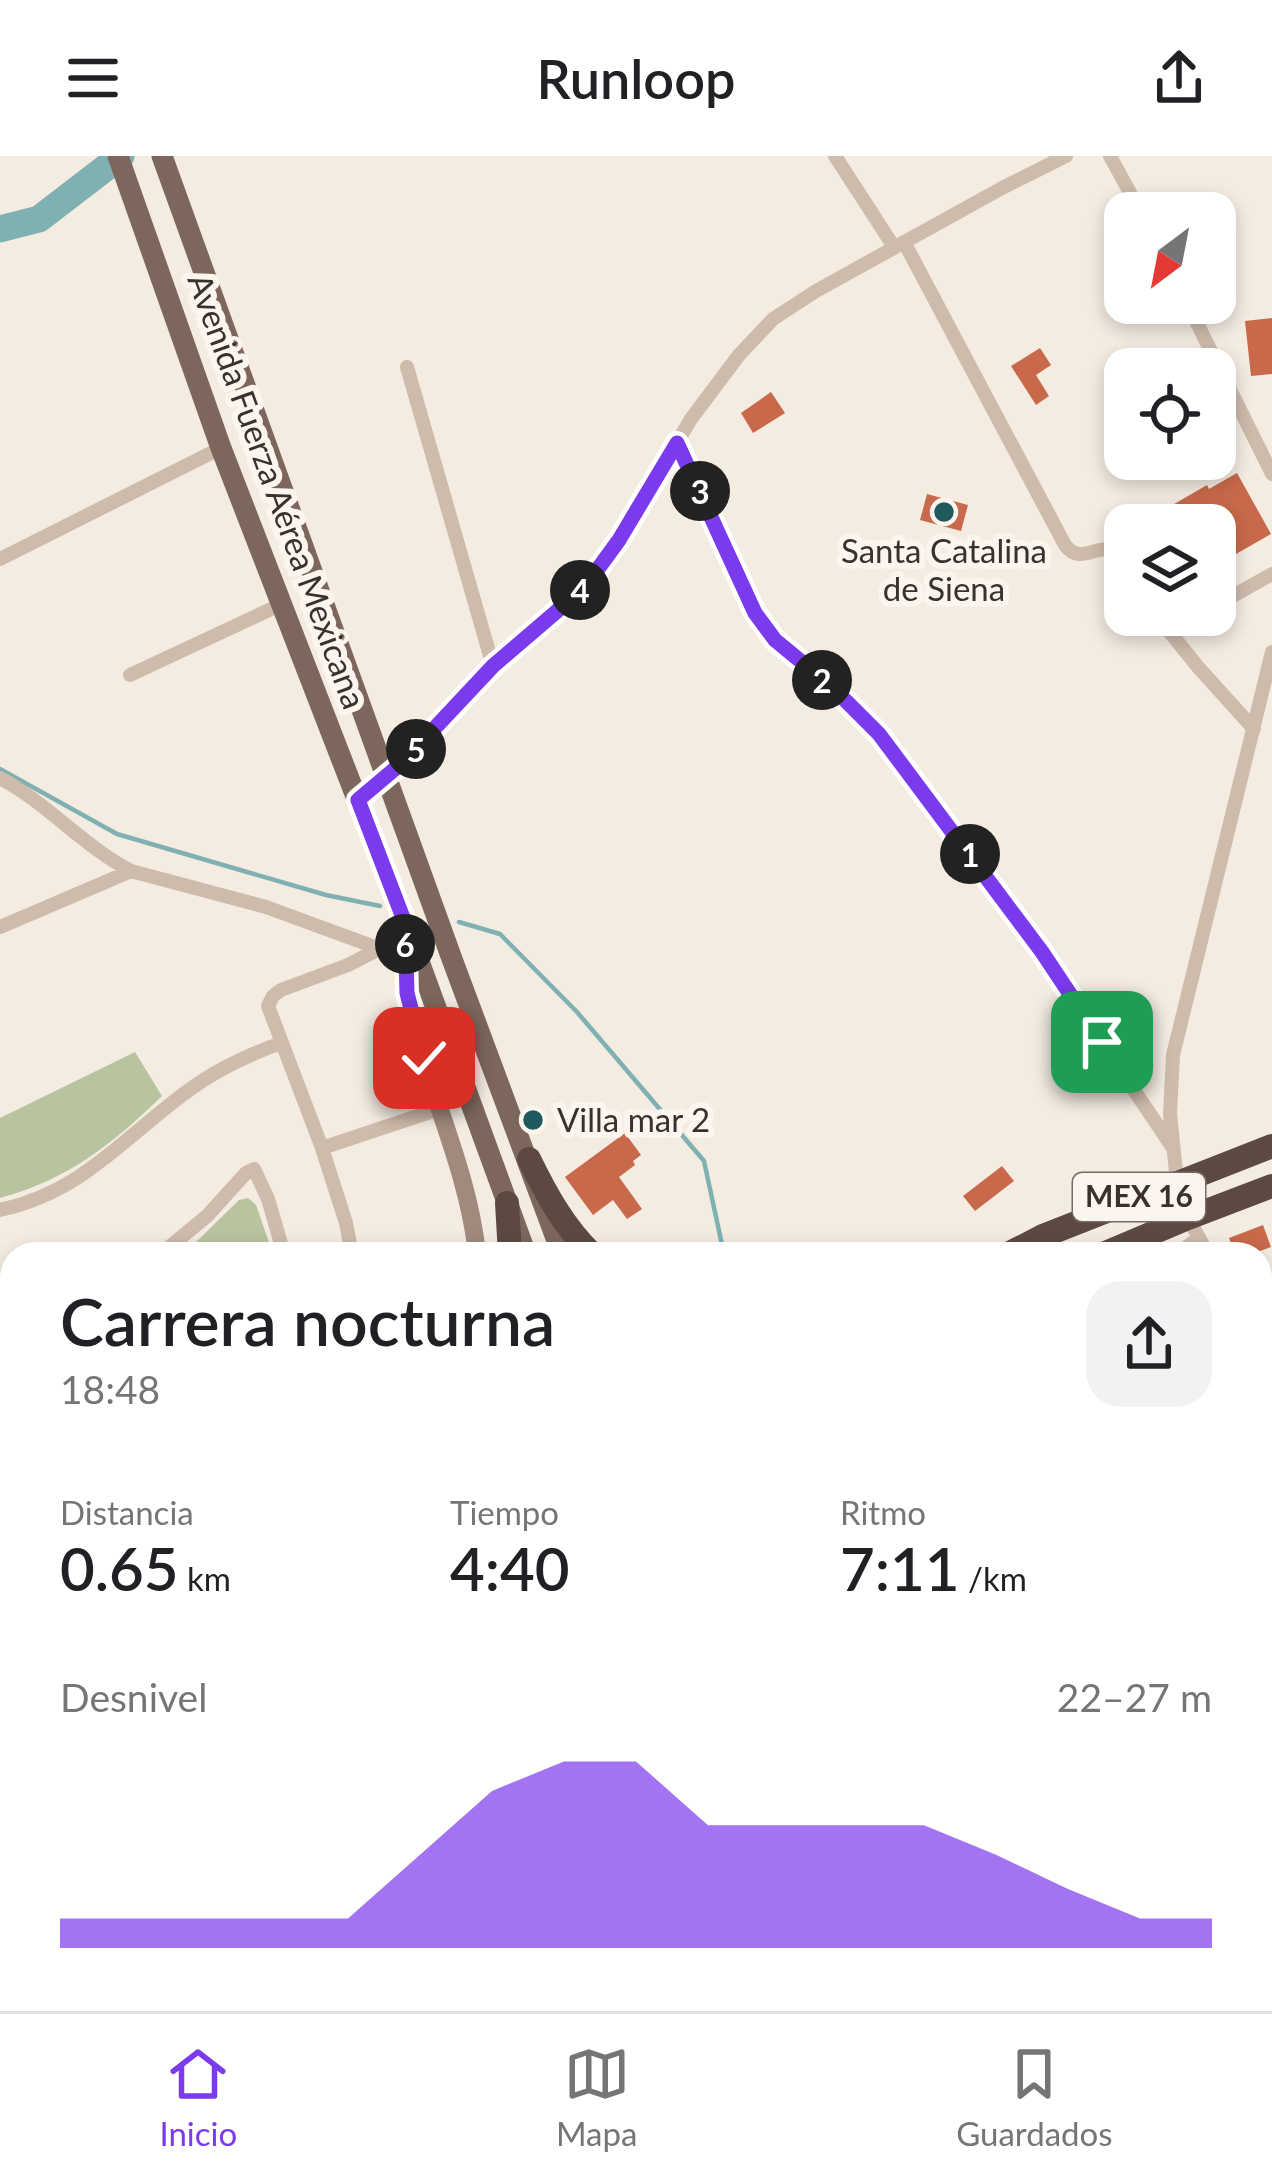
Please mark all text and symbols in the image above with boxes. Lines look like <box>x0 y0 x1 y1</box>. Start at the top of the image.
icon: menu <box>60 45 126 111</box>
icon: share <box>1146 45 1212 111</box>
text: Runloop <box>536 46 736 111</box>
north arrow <box>1104 192 1236 324</box>
map controls <box>1104 192 1236 636</box>
street label: Avenida Fuerza Aérea Mexicana <box>180 268 375 714</box>
button: locate <box>1104 348 1236 480</box>
pin: 3 <box>670 461 730 521</box>
text: 3 <box>690 471 710 511</box>
marker: Santa Catalina de Siena <box>931 499 957 525</box>
button: layers <box>1104 504 1236 636</box>
place label: Santa Catalina de Siena <box>841 530 1047 608</box>
pin: 4 <box>550 560 610 620</box>
text: 4 <box>570 570 590 610</box>
pin: 2 <box>792 650 852 710</box>
text: 2 <box>812 660 832 700</box>
pin: 5 <box>386 719 446 779</box>
text: 5 <box>406 729 426 769</box>
pin: 1 <box>940 824 1000 884</box>
text: 1 <box>960 834 980 874</box>
pin: 6 <box>375 914 435 974</box>
text: 6 <box>395 924 415 964</box>
pin <box>1051 991 1153 1093</box>
pin <box>373 1007 475 1109</box>
icon: arrive <box>1069 1009 1135 1075</box>
icon: check <box>391 1025 457 1091</box>
place label: Villa mar 2 <box>557 1099 710 1139</box>
marker: Villa mar 2 <box>520 1107 546 1133</box>
road number: MEX 16 <box>1073 1173 1205 1221</box>
text: Carrera nocturna <box>60 1281 555 1360</box>
button: share <box>1086 1281 1212 1407</box>
text: 18:48 <box>60 1366 160 1412</box>
text: Distancia <box>60 1492 194 1532</box>
text: Tiempo <box>450 1492 559 1532</box>
text: Ritmo <box>840 1492 926 1532</box>
text: 0.65 <box>60 1532 179 1604</box>
text: 4:40 <box>450 1532 570 1604</box>
text: 7:11 <box>840 1532 960 1604</box>
text: km <box>179 1558 231 1598</box>
text: /km <box>960 1558 1027 1598</box>
text: Desnivel <box>60 1674 207 1720</box>
text: 22–27 m <box>1057 1674 1212 1720</box>
tab: Inicio <box>159 2041 237 2153</box>
tab: Mapa <box>556 2041 637 2153</box>
tab: Guardados <box>956 2041 1113 2153</box>

